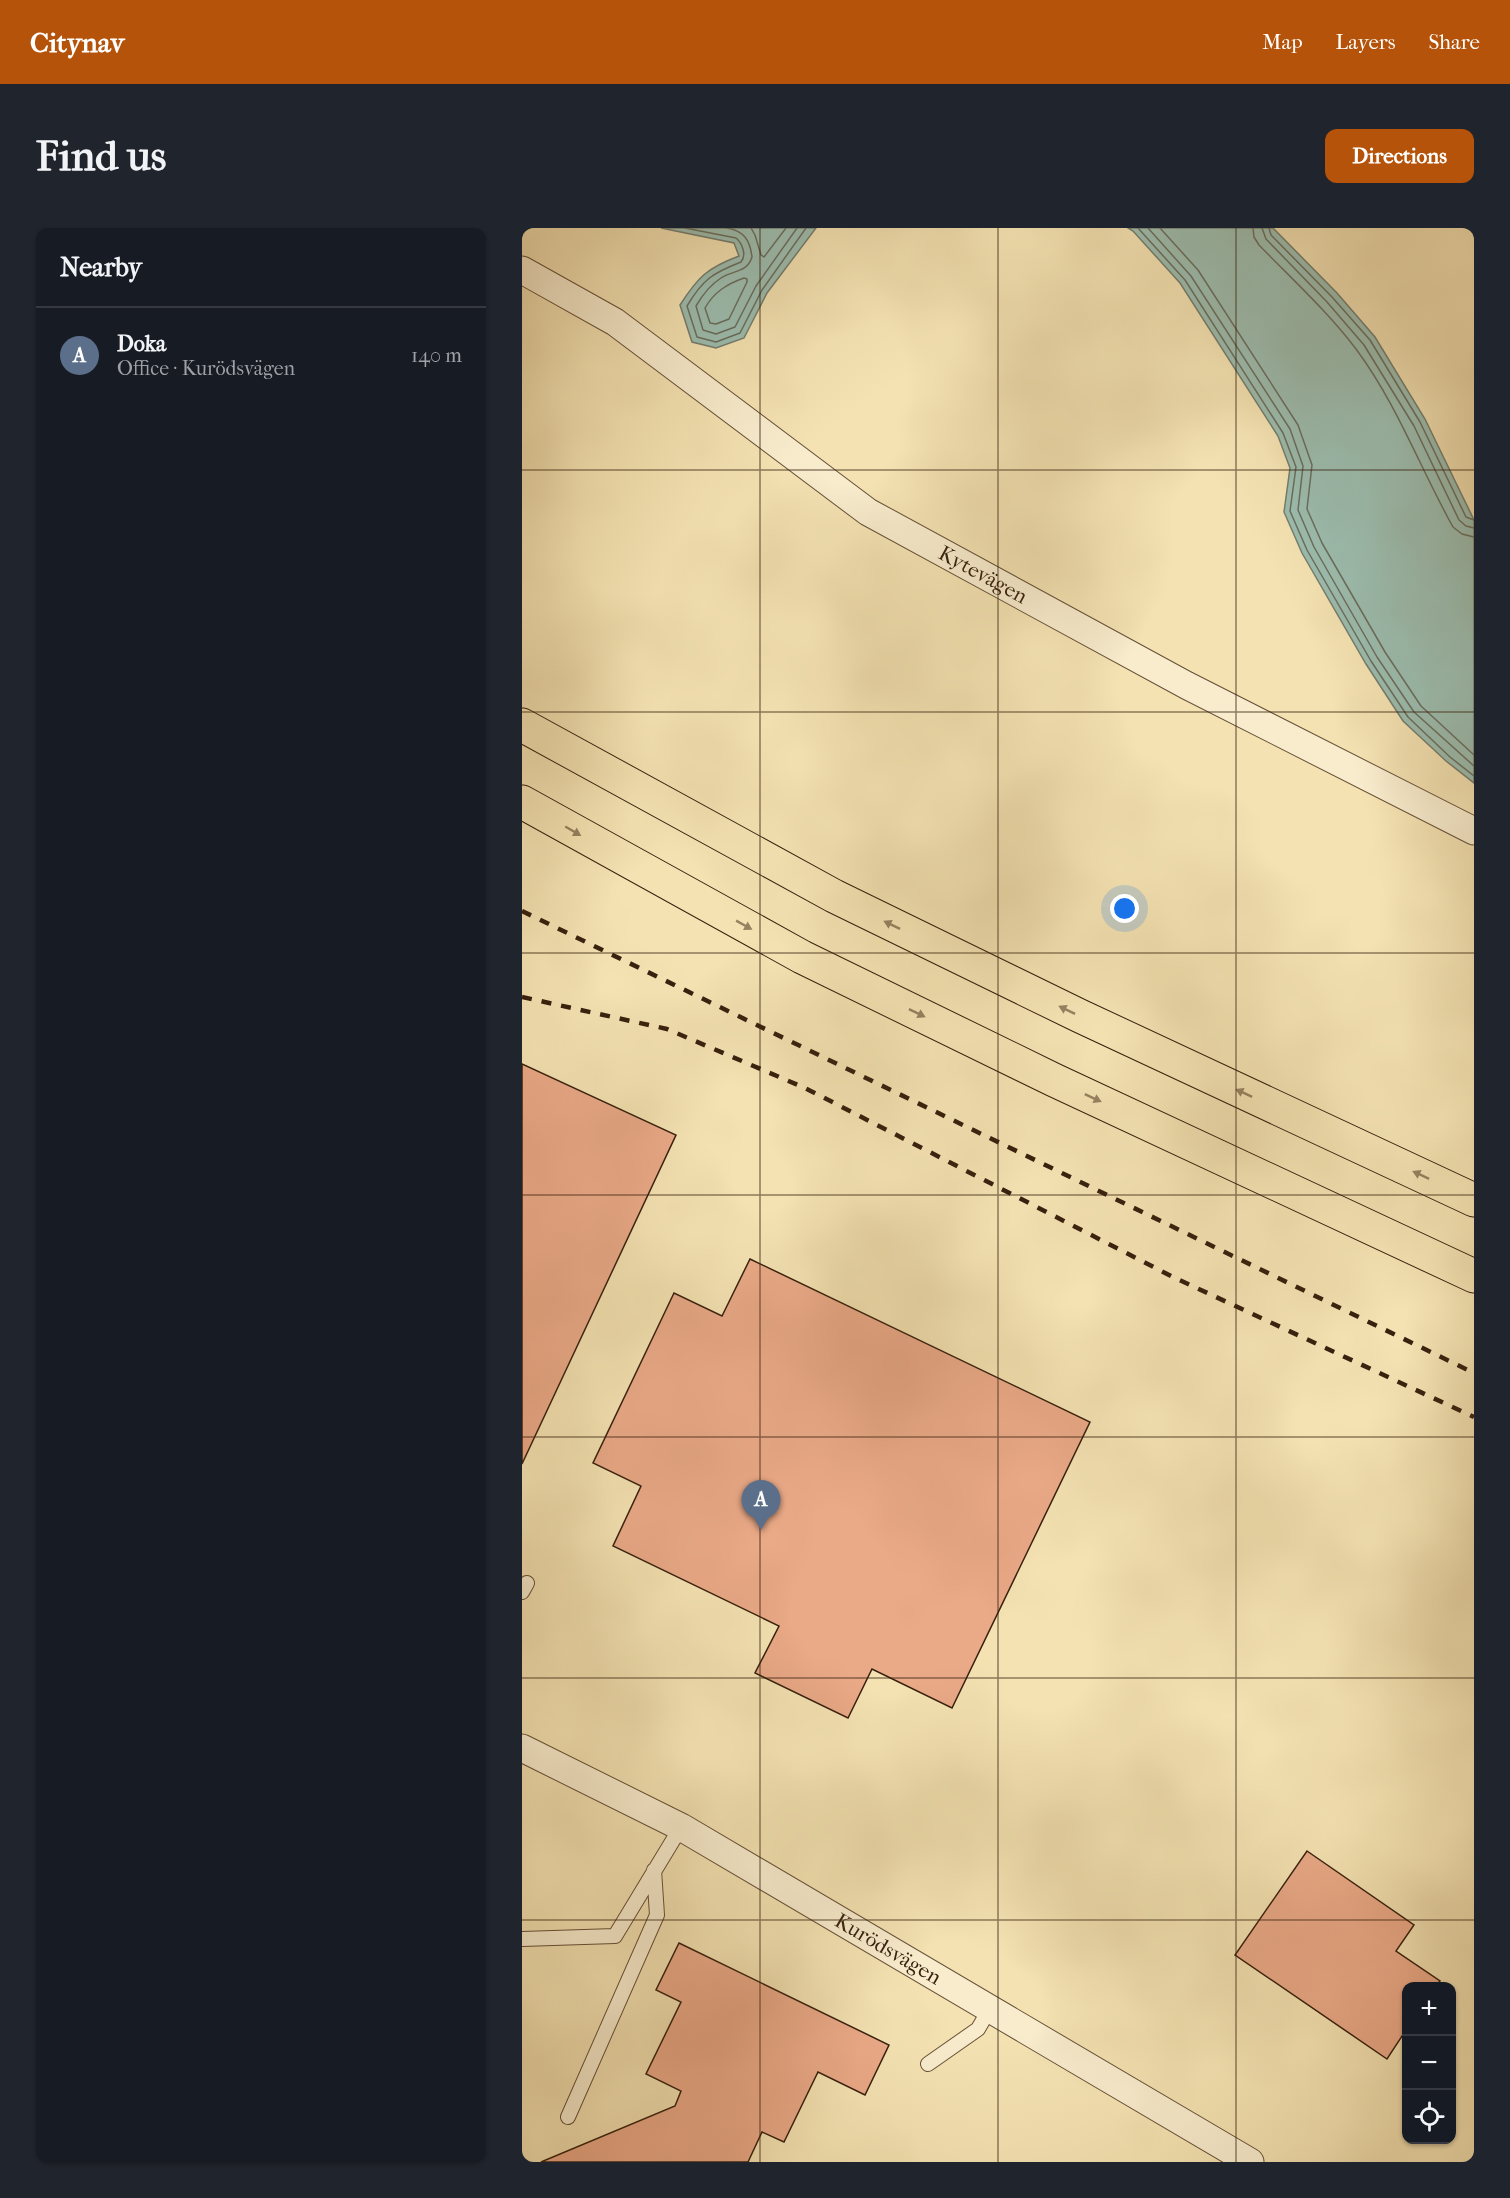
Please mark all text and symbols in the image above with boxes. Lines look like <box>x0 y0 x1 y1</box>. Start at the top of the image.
text: Citynav <box>30 26 124 59</box>
text: Map <box>1262 30 1303 54</box>
text: Layers <box>1336 30 1395 54</box>
text: Share <box>1428 30 1480 54</box>
button: Directions <box>1325 129 1474 183</box>
text: Find us <box>36 132 166 181</box>
text: Nearby <box>60 252 142 283</box>
text: Doka <box>117 331 166 357</box>
text: A <box>73 344 86 367</box>
text: 140 m <box>411 344 462 367</box>
text: Office · Kurödsvägen <box>117 357 295 380</box>
street label: Kytevägen <box>935 541 1032 608</box>
one-way arrow <box>565 826 582 836</box>
your location <box>1110 894 1139 923</box>
one-way arrow <box>735 920 752 930</box>
one-way arrow <box>884 920 901 929</box>
one-way arrow <box>1059 1006 1076 1015</box>
one-way arrow <box>909 1009 926 1018</box>
one-way arrow <box>1236 1088 1253 1097</box>
one-way arrow <box>1084 1094 1101 1103</box>
one-way arrow <box>1413 1170 1430 1179</box>
pin: A <box>742 1480 780 1530</box>
street label: Kurödsvägen <box>831 1908 946 1990</box>
map controls <box>1402 1982 1456 2144</box>
button: + <box>1402 1982 1456 2036</box>
button: − <box>1402 2036 1456 2090</box>
button: locate <box>1402 2090 1456 2144</box>

